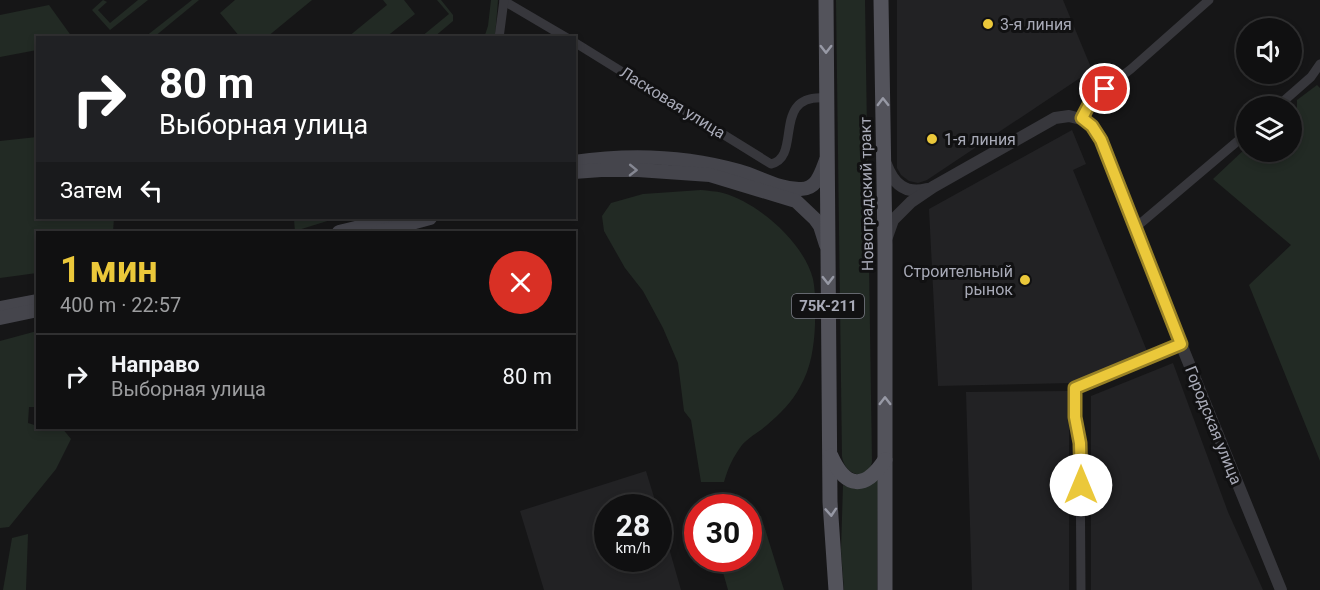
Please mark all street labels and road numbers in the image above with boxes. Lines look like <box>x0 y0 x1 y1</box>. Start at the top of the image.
street label: Ласковая улица <box>617 62 729 142</box>
street label: Новоградский тракт <box>856 117 877 271</box>
road number: 75К-211 <box>792 294 864 318</box>
street label: Городская улица <box>1181 363 1246 487</box>

